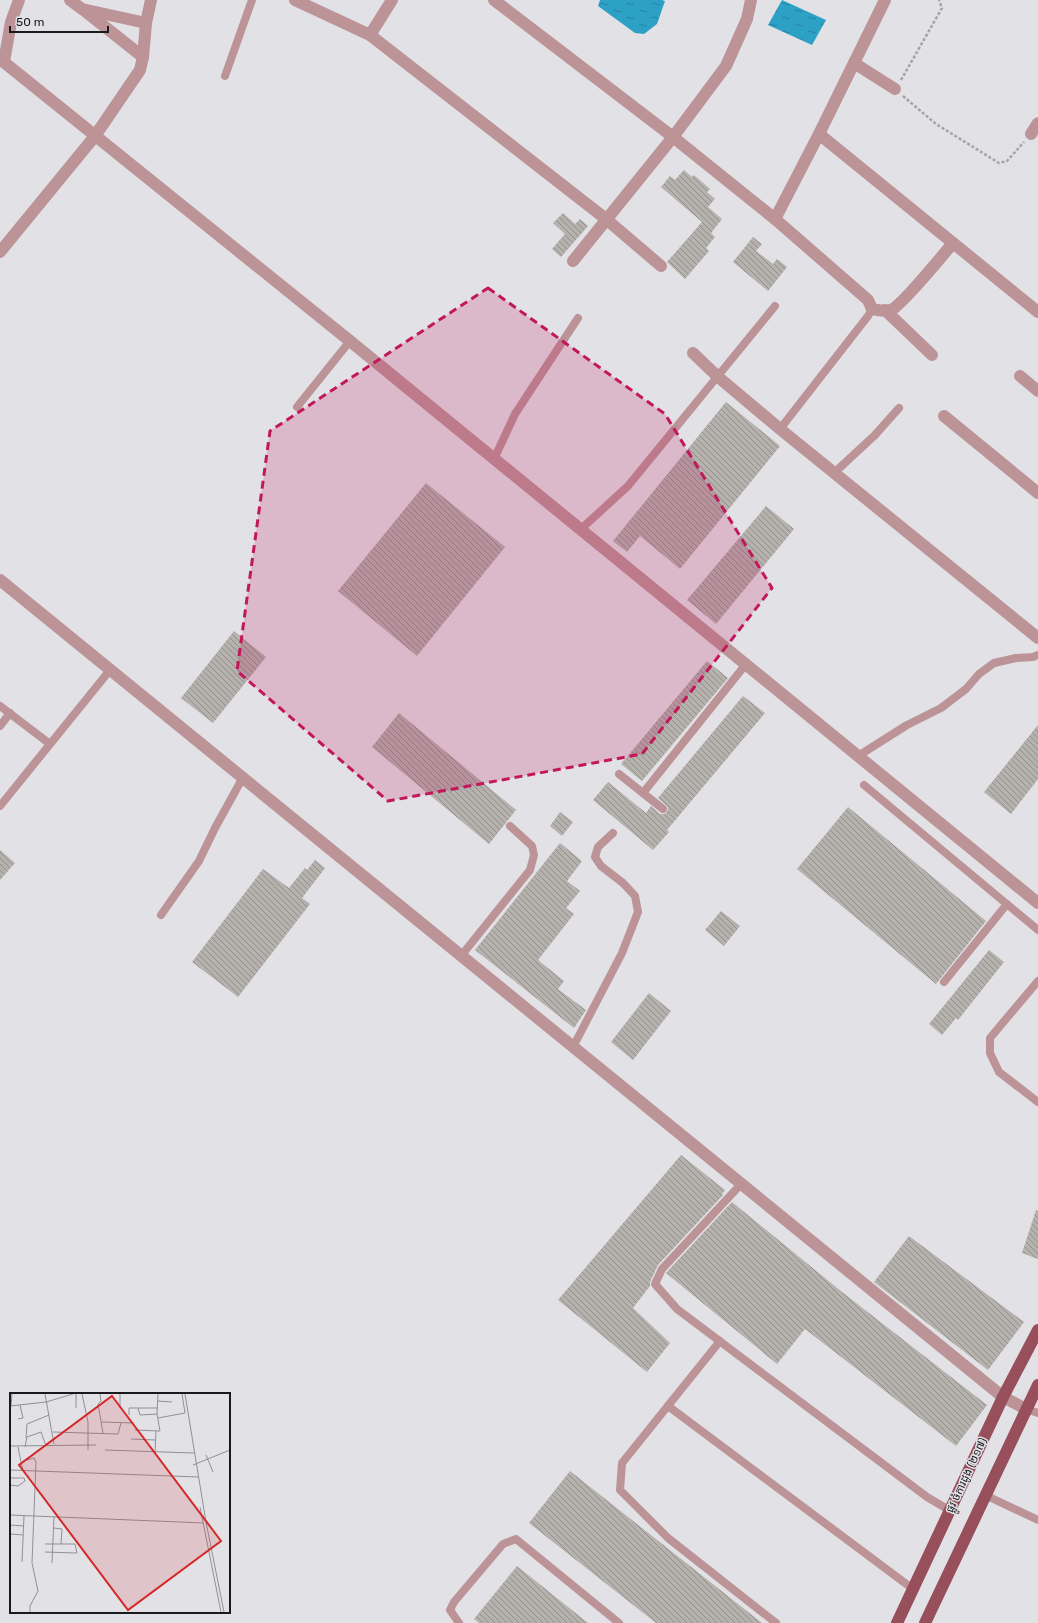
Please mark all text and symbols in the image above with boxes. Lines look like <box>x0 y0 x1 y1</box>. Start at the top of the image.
scale bar <box>10 8 108 34</box>
text: 50 m <box>16 15 44 29</box>
inset map <box>10 1393 230 1613</box>
street label: ផ្លូវ ចំការដូង (២១៧) <box>943 1435 993 1516</box>

